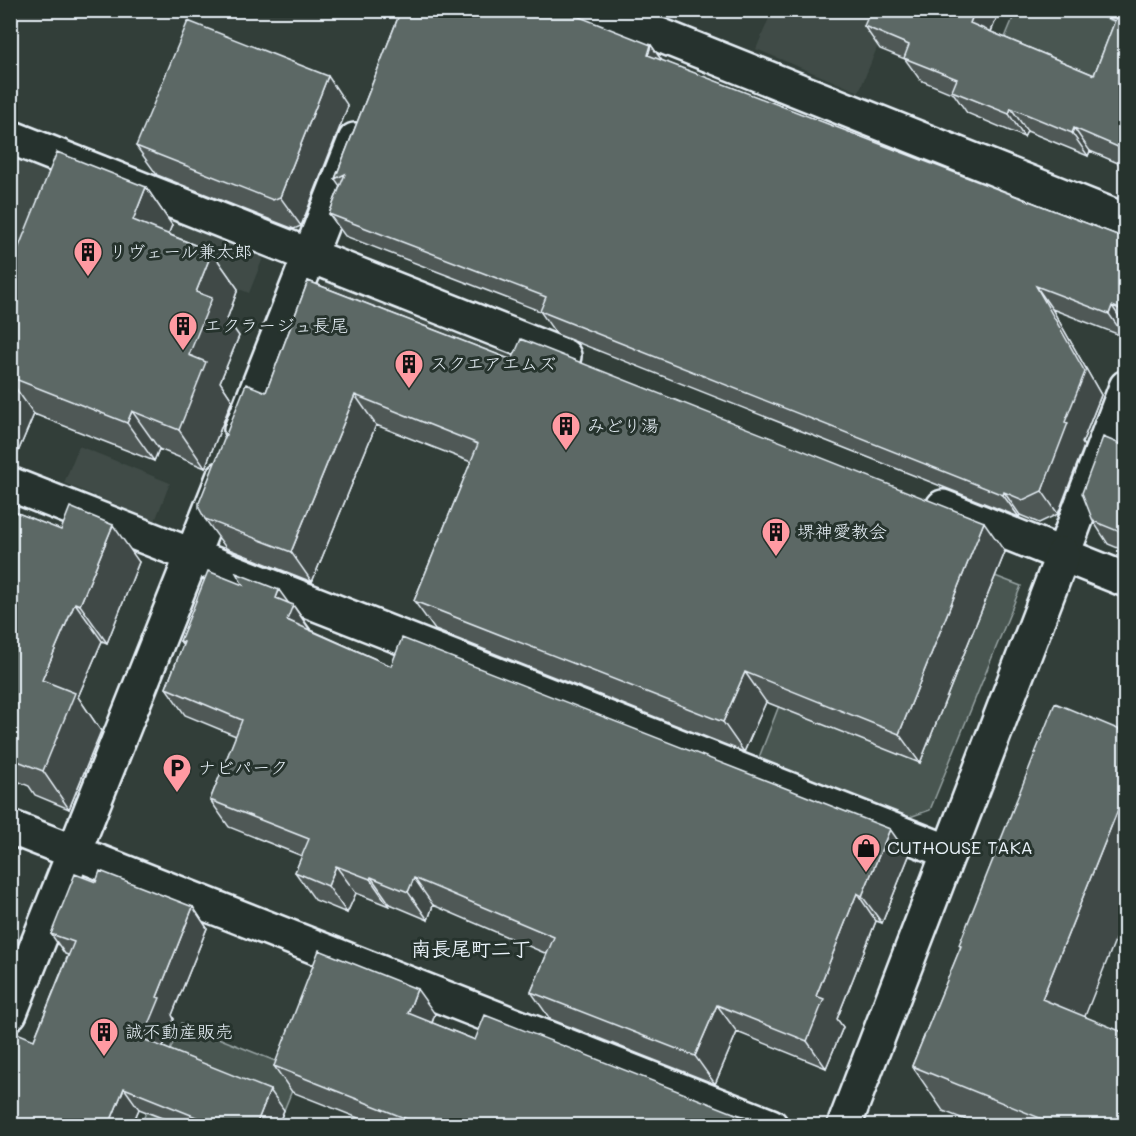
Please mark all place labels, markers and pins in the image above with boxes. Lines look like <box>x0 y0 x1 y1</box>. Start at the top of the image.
building icon: リヴェール兼太郎 <box>72 236 104 278</box>
place label: リヴェール兼太郎 <box>109 239 252 263</box>
building icon: エクラージュ長尾 <box>167 310 199 352</box>
place label: エクラージュ長尾 <box>204 313 348 337</box>
building icon: スクエアエムズ <box>393 348 425 390</box>
place label: スクエアエムズ <box>430 351 556 375</box>
building icon: みどり湯 <box>550 410 582 452</box>
place label: みどり湯 <box>587 413 659 437</box>
building icon: 堺神愛教会 <box>760 516 792 558</box>
place label: 堺神愛教会 <box>797 519 887 543</box>
parking icon: ナビパーク <box>161 752 193 794</box>
place label: ナビパーク <box>198 755 288 779</box>
shop icon: CUTHOUSE TAKA <box>850 832 882 874</box>
place label: CUTHOUSE TAKA <box>887 835 1033 859</box>
building icon: 誠不動産販売 <box>88 1016 120 1058</box>
place label: 誠不動産販売 <box>125 1019 233 1043</box>

